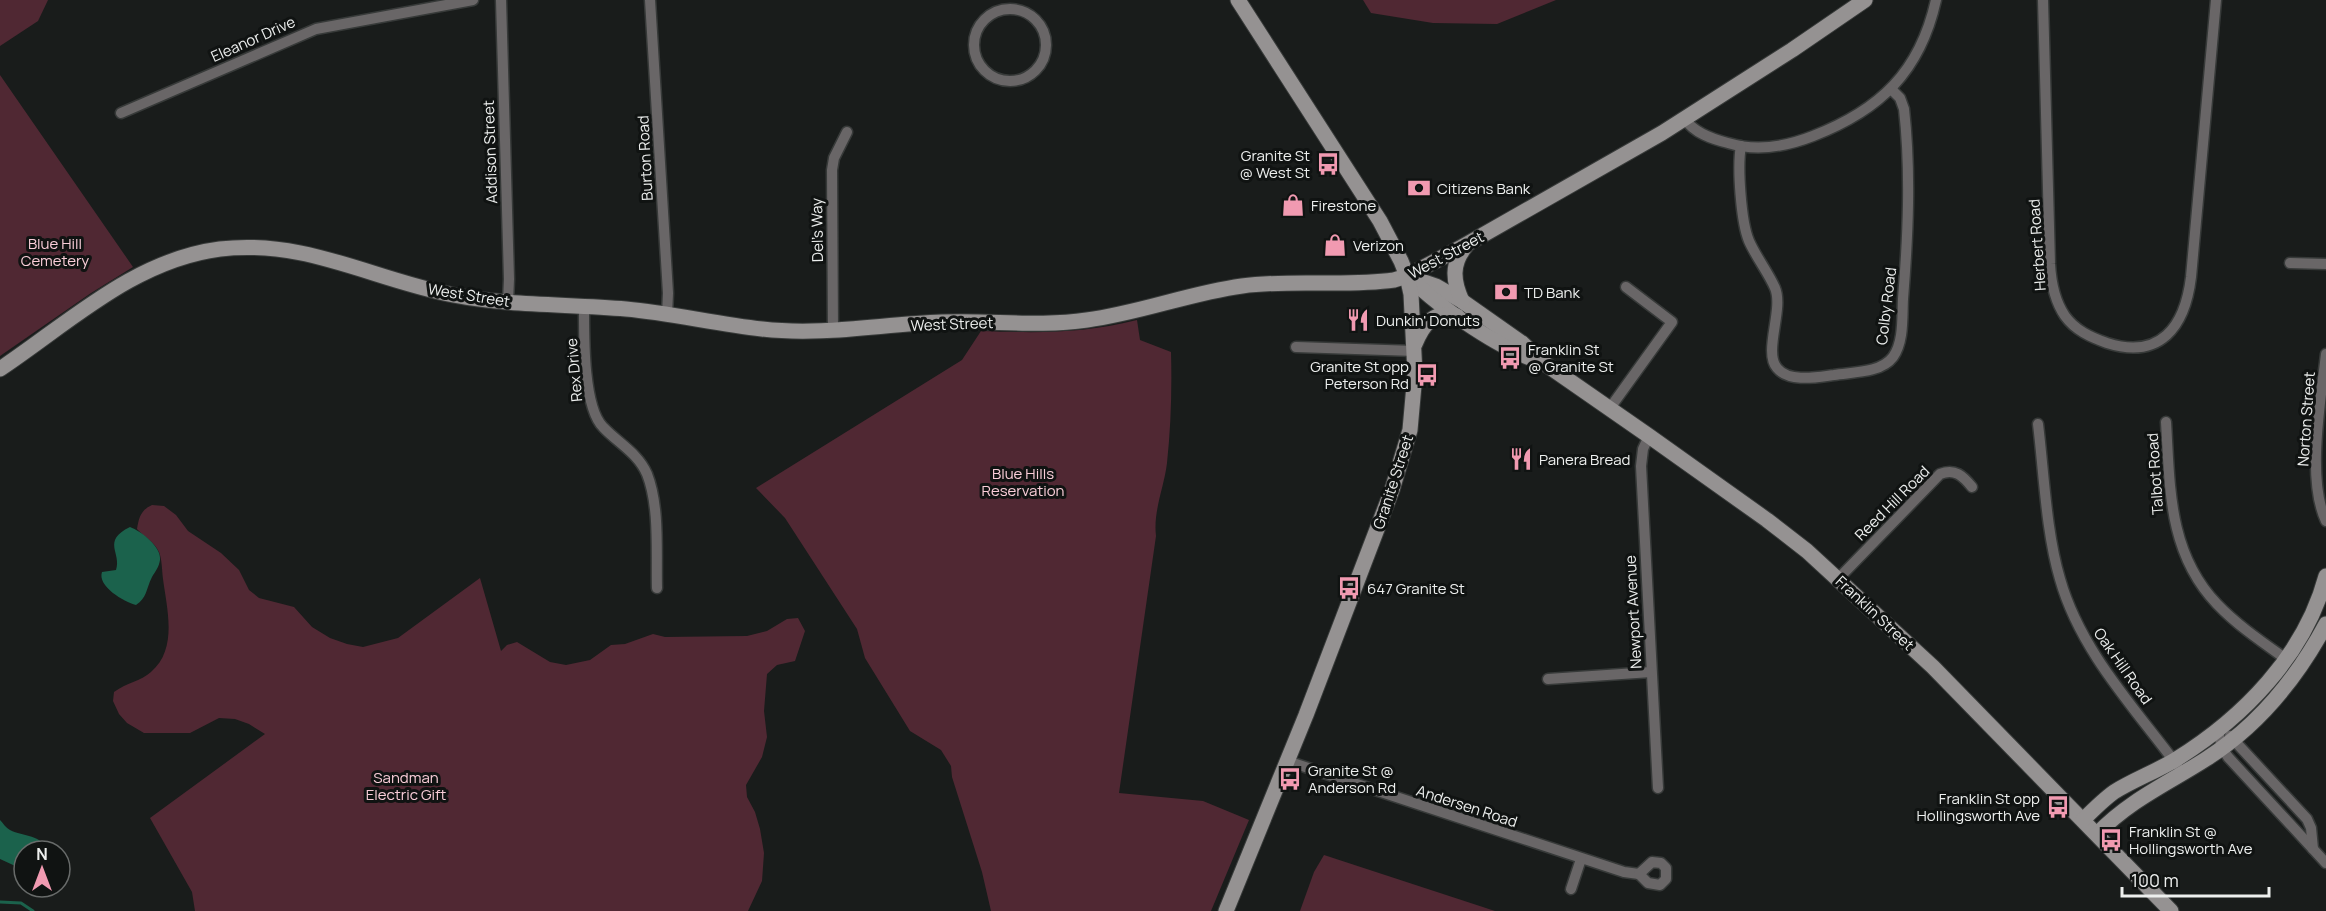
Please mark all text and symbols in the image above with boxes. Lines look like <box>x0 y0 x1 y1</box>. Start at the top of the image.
street label: Eleanor Drive <box>208 11 299 67</box>
street label: Addison Street <box>478 100 502 204</box>
street label: Burton Road <box>632 115 658 201</box>
place label: Granite St @ West St <box>1239 145 1310 183</box>
bus stop icon: Granite St @ West St <box>1315 151 1341 177</box>
bank icon: Citizens Bank <box>1406 175 1432 201</box>
place label: Citizens Bank <box>1437 178 1531 199</box>
shop icon: Firestone <box>1280 192 1306 218</box>
place label: Firestone <box>1311 195 1376 216</box>
street label: Del's Way <box>806 198 828 262</box>
street label: Herbert Road <box>2023 198 2051 292</box>
street label: West Street <box>1404 226 1488 284</box>
shop icon: Verizon <box>1322 232 1348 258</box>
park label: Blue Hill Cemetery <box>21 233 89 271</box>
place label: Verizon <box>1353 235 1404 256</box>
street label: Colby Road <box>1871 266 1901 346</box>
street label: West Street <box>426 278 512 312</box>
bank icon: TD Bank <box>1493 279 1519 305</box>
place label: TD Bank <box>1524 282 1580 303</box>
restaurant icon: Dunkin' Donuts <box>1345 307 1371 333</box>
place label: Dunkin' Donuts <box>1376 310 1480 331</box>
street label: West Street <box>910 312 994 336</box>
street label: Rex Drive <box>561 337 587 403</box>
place label: Franklin St @ Granite St <box>1528 339 1614 377</box>
bus stop icon: Franklin St @ Granite St <box>1497 345 1523 371</box>
place label: Granite St opp Peterson Rd <box>1310 356 1409 394</box>
bus stop icon: Granite St opp Peterson Rd <box>1414 362 1440 388</box>
street label: Norton Street <box>2292 371 2320 467</box>
street label: Granite Street <box>1368 432 1418 532</box>
street label: Talbot Road <box>2142 432 2168 516</box>
restaurant icon: Panera Bread <box>1508 446 1534 472</box>
place label: Panera Bread <box>1539 449 1630 470</box>
street label: Reed Hill Road <box>1850 461 1934 545</box>
park label: Blue Hills Reservation <box>981 463 1065 501</box>
street label: Newport Avenue <box>1620 554 1646 669</box>
street label: Franklin Street <box>1831 571 1919 655</box>
bus stop icon: 647 Granite St <box>1336 575 1362 601</box>
place label: 647 Granite St <box>1367 578 1465 599</box>
street label: Oak Hill Road <box>2089 624 2157 708</box>
place label: Granite St @ Anderson Rd <box>1308 760 1396 798</box>
bus stop icon: Granite St @ Anderson Rd <box>1277 766 1303 792</box>
park label: Sandman Electric Gift <box>366 767 446 805</box>
street label: Andersen Road <box>1414 780 1520 832</box>
place label: Franklin St opp Hollingsworth Ave <box>1917 788 2040 826</box>
bus stop icon: Franklin St opp Hollingsworth Ave <box>2045 794 2071 820</box>
place label: Franklin St @ Hollingsworth Ave <box>2129 821 2253 859</box>
bus stop icon: Franklin St @ Hollingsworth Ave <box>2098 827 2124 853</box>
north arrow <box>12 839 72 899</box>
text: N <box>36 843 48 865</box>
scale bar <box>2122 860 2269 898</box>
text: 100 m <box>2131 868 2179 892</box>

